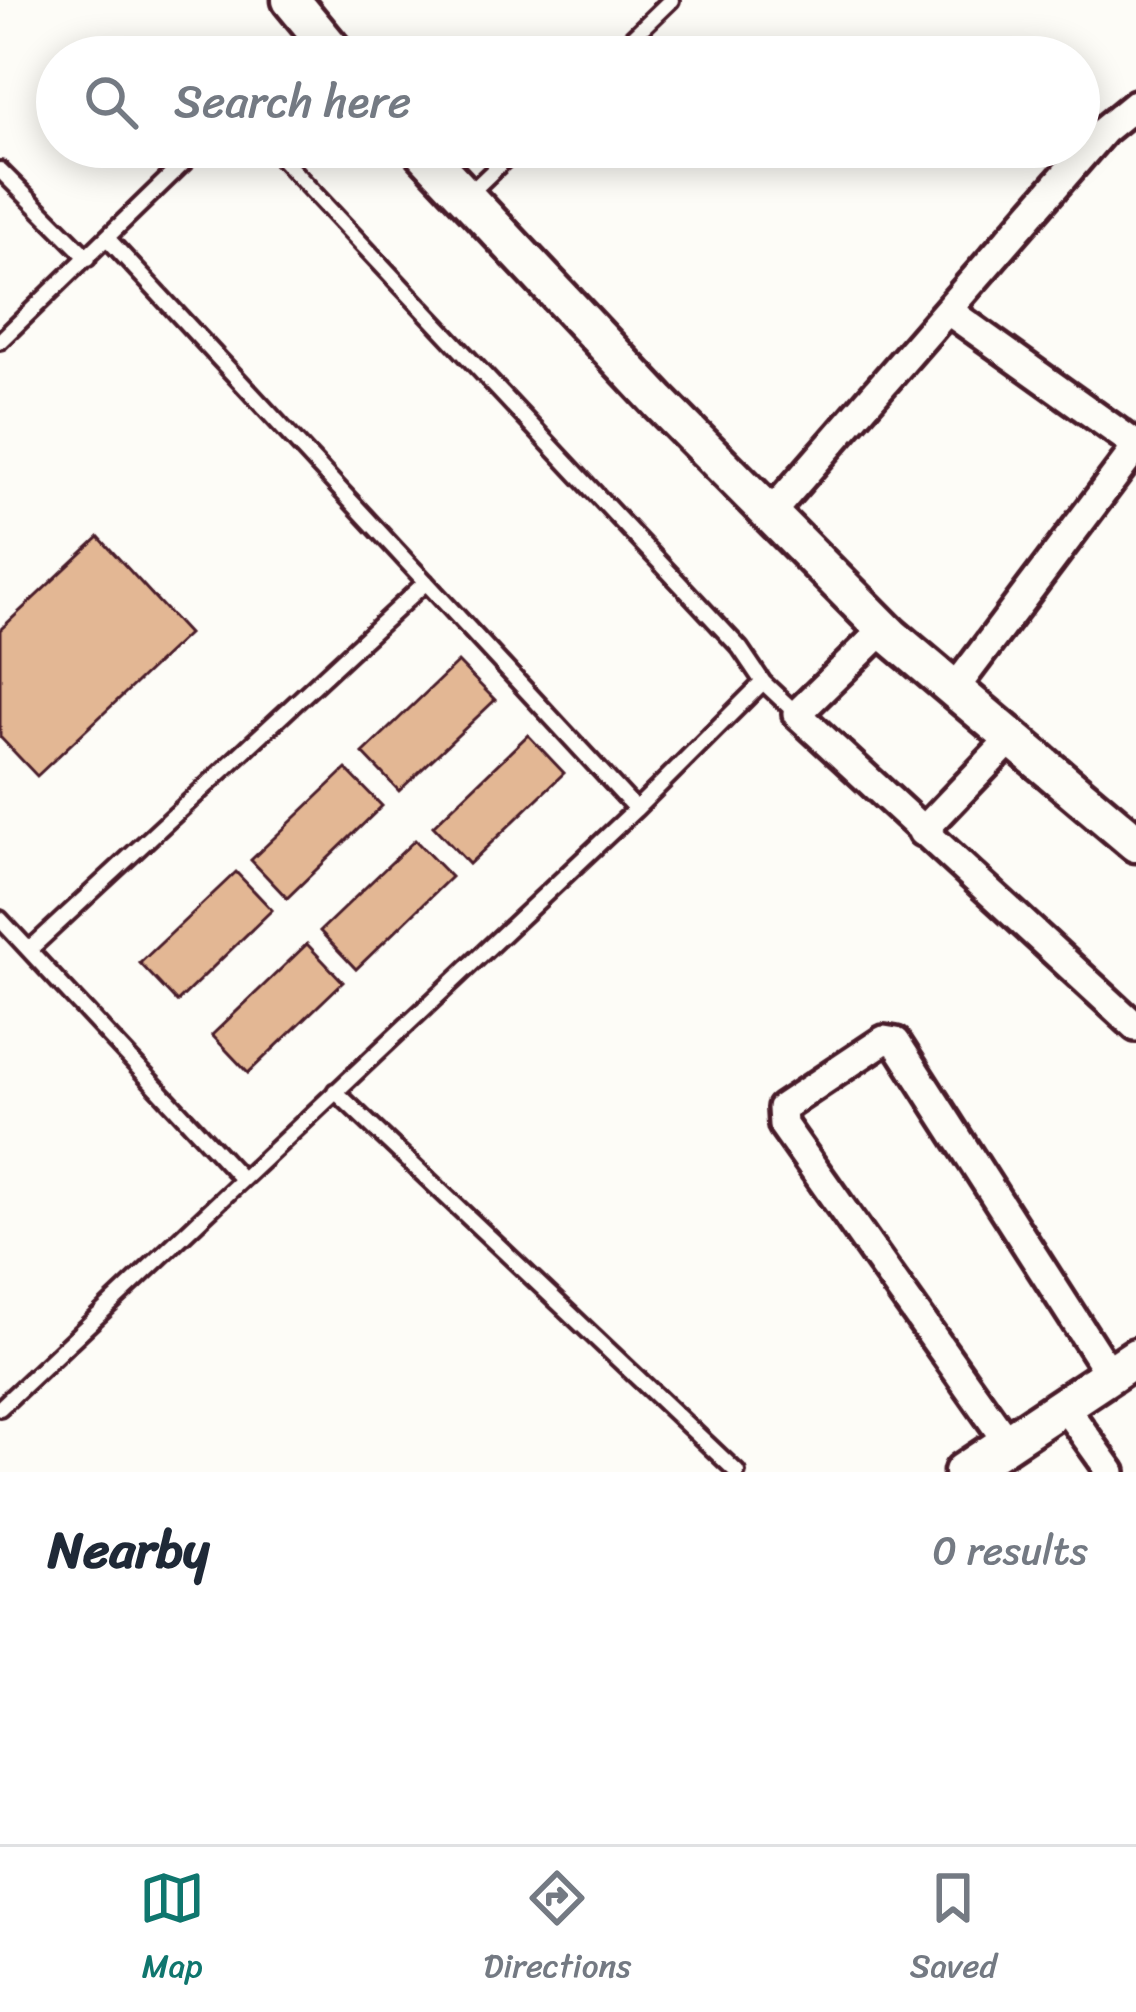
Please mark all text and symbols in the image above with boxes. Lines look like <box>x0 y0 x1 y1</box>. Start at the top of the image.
search box <box>36 36 1100 168</box>
text: Search here <box>174 62 411 142</box>
icon: search <box>78 69 144 135</box>
text: Nearby <box>48 1505 209 1595</box>
text: 0 results <box>932 1516 1088 1585</box>
tab: Map <box>139 1865 205 1995</box>
tab: Directions <box>484 1865 631 1995</box>
tab: Saved <box>910 1865 997 1995</box>

